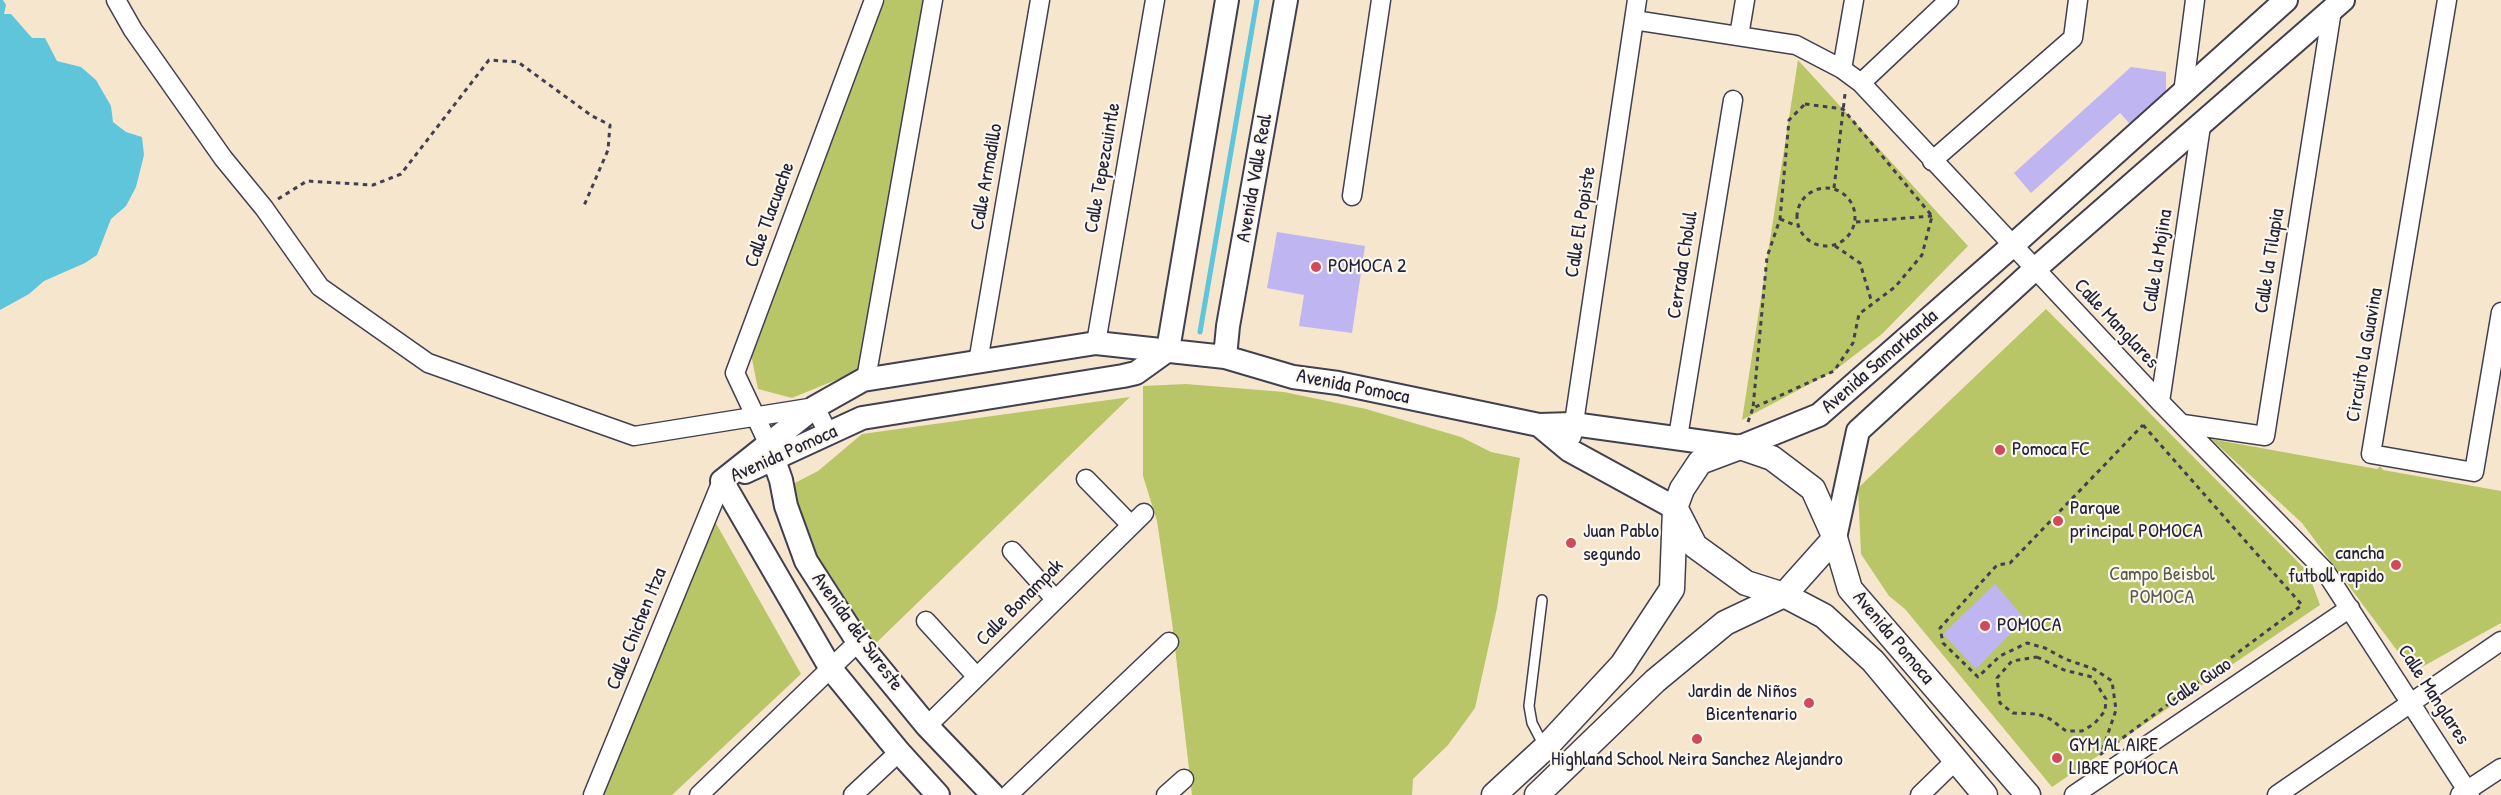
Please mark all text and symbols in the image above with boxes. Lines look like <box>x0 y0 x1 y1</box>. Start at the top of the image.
street label: Calle Tepezcuintle <box>1080 101 1126 235</box>
street label: Avenida Valle Real <box>1232 112 1278 244</box>
street label: Calle Armadillo <box>966 122 1008 232</box>
street label: Calle Tlacuache <box>740 159 800 271</box>
street label: Calle El Popiste <box>1560 165 1602 279</box>
street label: Calle la Tilapia <box>2250 207 2290 315</box>
street label: Calle la Mojina <box>2138 208 2178 314</box>
street label: Cerrada Cholul <box>1663 210 1703 320</box>
place label: POMOCA 2 <box>1328 255 1406 279</box>
marker: POMOCA 2 <box>1309 260 1323 274</box>
street label: Calle Manglares <box>2068 274 2164 374</box>
street label: Circuito la Guavina <box>2341 286 2389 424</box>
street label: Avenida Samarkanda <box>1817 305 1943 419</box>
street label: Avenida Pomoca <box>1295 364 1411 410</box>
street label: Avenida Pomoca <box>727 420 841 488</box>
place label: Pomoca FC <box>2012 438 2090 462</box>
marker: Pomoca FC <box>1993 443 2007 457</box>
place label: Parque principal POMOCA <box>2070 497 2203 544</box>
marker: Parque principal POMOCA <box>2051 514 2065 528</box>
place label: Juan Pablo segundo <box>1583 520 1659 567</box>
marker: Juan Pablo segundo <box>1564 536 1578 550</box>
place label: cancha futboll rapido <box>2288 542 2384 589</box>
street label: Calle Bonampak <box>971 554 1069 652</box>
marker: cancha futboll rapido <box>2389 558 2403 572</box>
park label: Campo Beisbol POMOCA <box>2109 563 2215 610</box>
street label: Calle Chichen Itza <box>602 564 672 694</box>
street label: Avenida del Sureste <box>806 568 908 696</box>
street label: Avenida Pomoca <box>1847 586 1939 690</box>
place label: POMOCA <box>1997 614 2061 638</box>
marker: POMOCA <box>1978 619 1992 633</box>
street label: Calle Manglares <box>2392 641 2474 749</box>
street label: Calle Guao <box>2162 653 2236 713</box>
place label: Jardin de Niños Bicentenario <box>1688 680 1797 727</box>
marker: Jardin de Niños Bicentenario <box>1802 696 1816 710</box>
marker: Highland School Neira Sanchez Alejandro <box>1690 732 1704 746</box>
place label: GYM AL AIRE LIBRE POMOCA <box>2069 734 2178 781</box>
place label: Highland School Neira Sanchez Alejandro <box>1551 748 1843 772</box>
marker: GYM AL AIRE LIBRE POMOCA <box>2050 751 2064 765</box>

